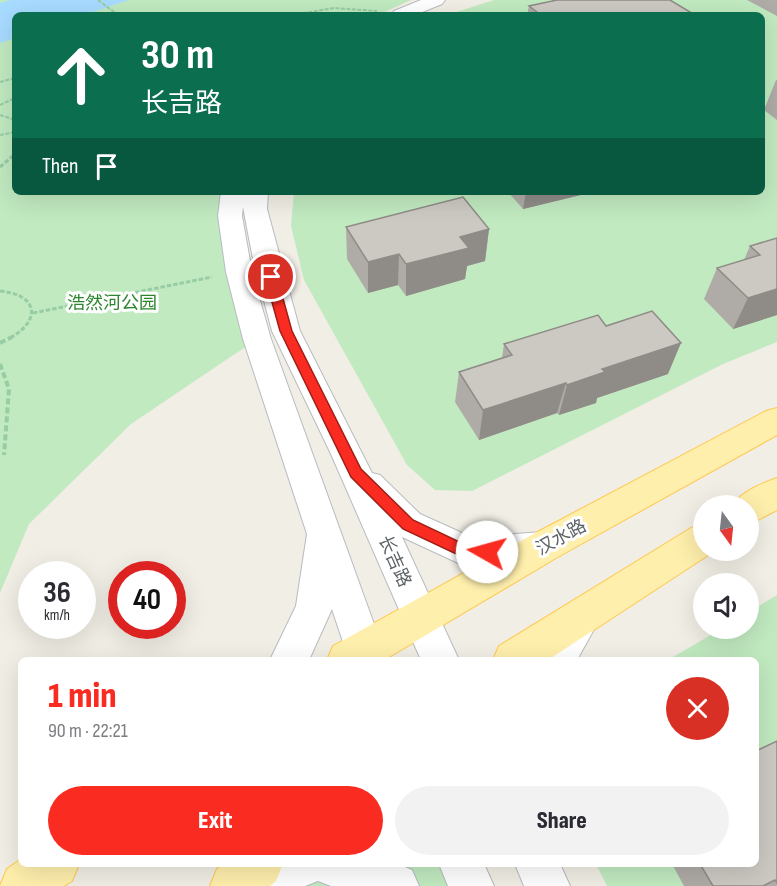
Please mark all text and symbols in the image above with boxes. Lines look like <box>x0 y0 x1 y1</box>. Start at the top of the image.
text: 30 m <box>141 30 214 81</box>
icon: ahead <box>42 36 120 114</box>
text: 长吉路 <box>141 88 222 120</box>
icon: arrive <box>90 150 123 183</box>
text: Then <box>42 153 78 180</box>
pin <box>245 251 296 302</box>
icon: arrive <box>254 260 287 293</box>
park label: 浩然河公园 <box>67 293 157 314</box>
north arrow <box>693 495 759 561</box>
map controls <box>693 495 759 639</box>
street label: 汉水路 <box>533 515 590 560</box>
position arrow <box>455 520 519 584</box>
street label: 长吉路 <box>374 532 415 590</box>
speed limit sign: 40 <box>108 561 186 639</box>
button: sound <box>693 573 759 639</box>
text: 36 <box>43 575 71 611</box>
text: km/h <box>44 606 70 625</box>
text: 1 min <box>48 675 116 718</box>
button: close <box>666 677 729 740</box>
text: 90 m · 22:21 <box>48 719 128 743</box>
button: Exit <box>48 786 383 855</box>
button: Share <box>395 786 729 855</box>

